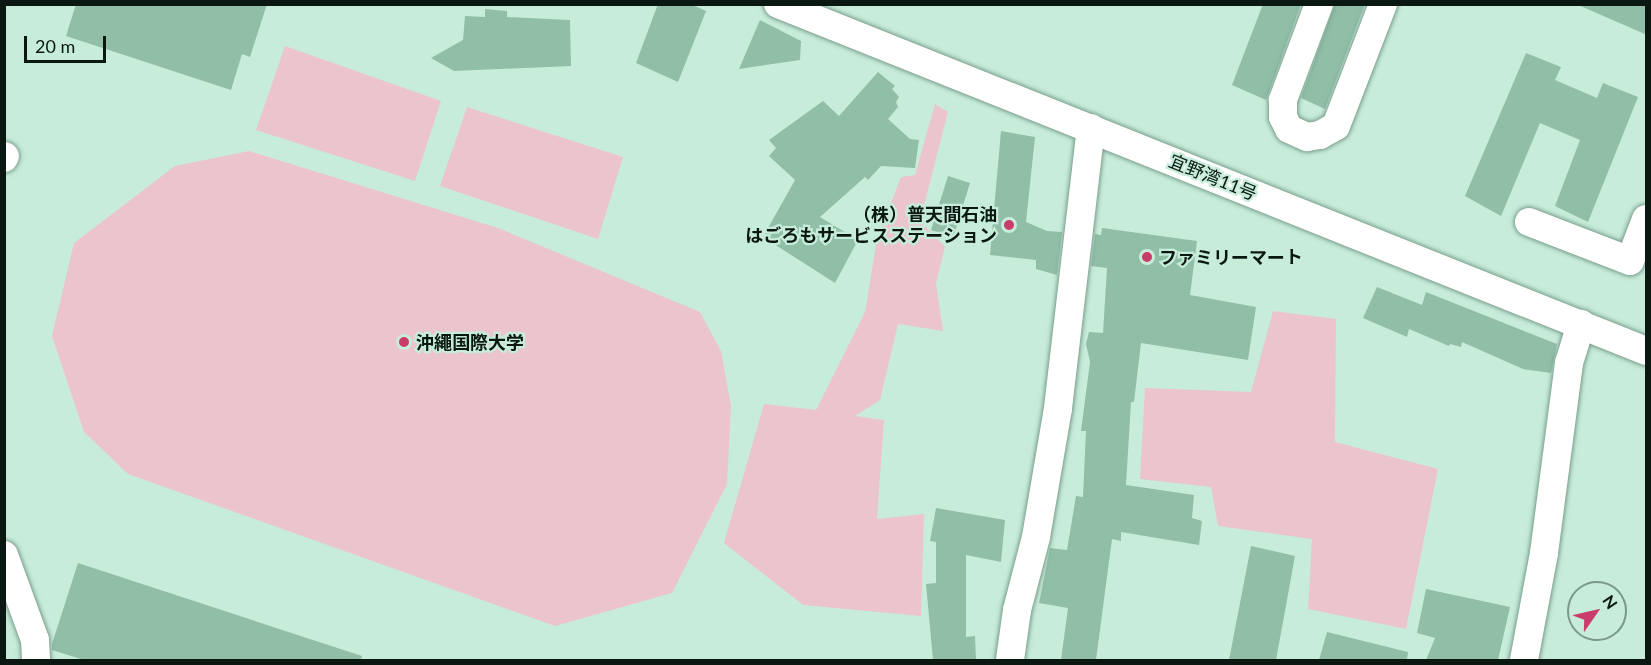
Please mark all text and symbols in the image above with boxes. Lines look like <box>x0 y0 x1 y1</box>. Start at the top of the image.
scale bar <box>27 24 110 62</box>
text: 20 m <box>35 35 75 57</box>
street label: 宜野湾11号 <box>1166 150 1260 204</box>
place label: （株）普天間石油 はごろもサービスステーション <box>745 204 997 246</box>
marker: （株）普天間石油 はごろもサービスステーション <box>1002 218 1016 232</box>
place label: ファミリーマート <box>1159 246 1303 268</box>
marker: ファミリーマート <box>1140 250 1154 264</box>
place label: 沖繩国際大学 <box>416 331 524 353</box>
marker: 沖繩国際大学 <box>397 335 411 349</box>
north arrow <box>1567 581 1627 641</box>
text: N <box>1599 591 1622 612</box>

